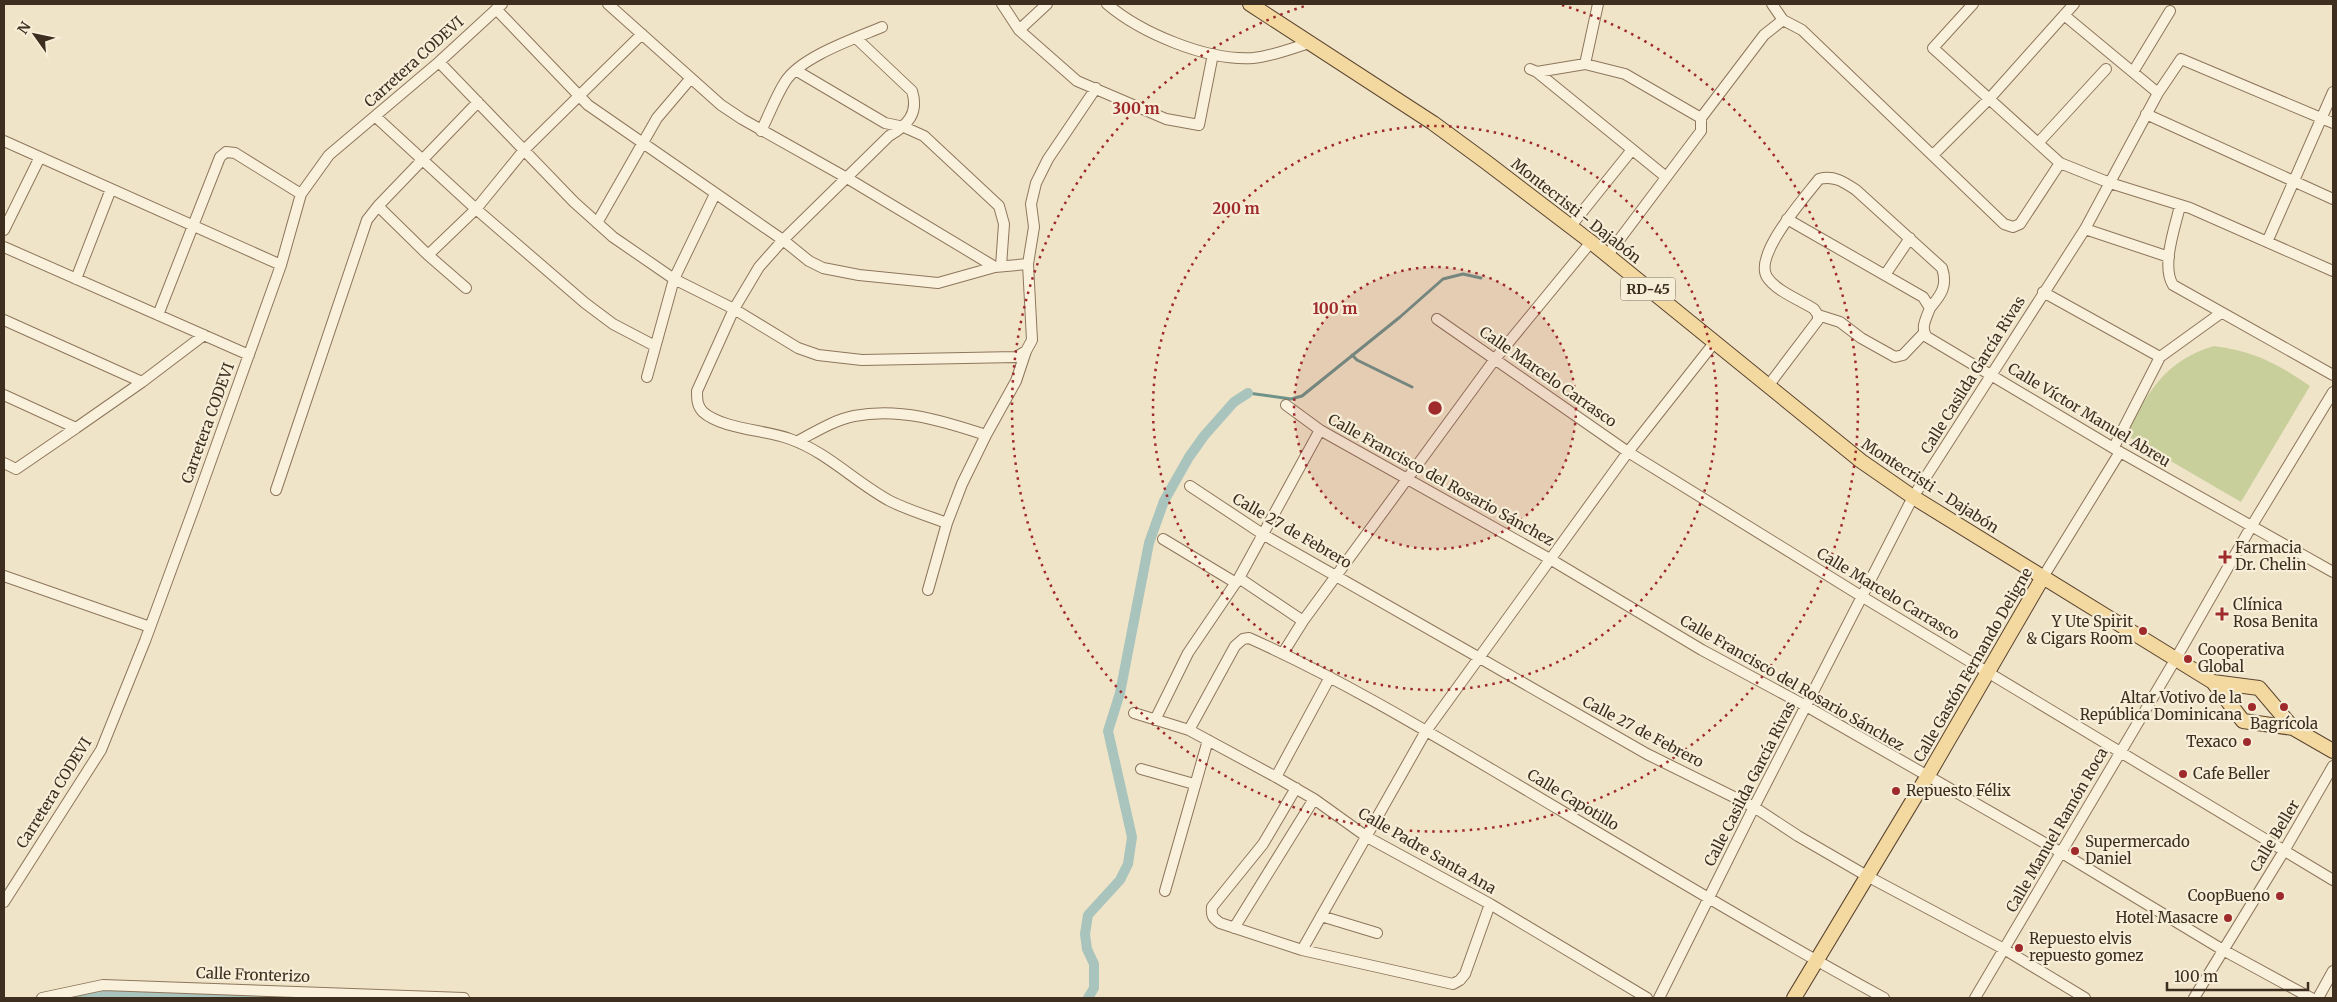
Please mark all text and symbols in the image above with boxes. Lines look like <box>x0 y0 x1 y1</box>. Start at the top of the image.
north arrow <box>10 10 60 60</box>
street label: Carretera CODEVI <box>360 12 467 111</box>
text: N <box>14 18 35 37</box>
text: 300 m <box>1112 99 1160 118</box>
street label: Montecristi - Dajabón <box>1508 154 1645 267</box>
text: 200 m <box>1212 199 1260 218</box>
road number: RD-45 <box>1620 278 1676 300</box>
street label: Calle Casilda García Rivas <box>1916 292 2029 457</box>
text: 100 m <box>1313 299 1357 318</box>
street label: Calle Marcelo Carrasco <box>1476 322 1621 431</box>
street label: Calle Víctor Manuel Abreu <box>2005 358 2174 471</box>
street label: Carretera CODEVI <box>177 360 238 486</box>
centre of rings <box>1426 399 1444 417</box>
street label: Calle Francisco del Rosario Sánchez <box>1325 409 1558 550</box>
street label: Montecristi - Dajabón <box>1858 434 2002 537</box>
street label: Calle 27 de Febrero <box>1229 489 1355 573</box>
place label: Farmacia Dr. Chelin <box>2235 538 2306 574</box>
street label: Calle Marcelo Carrasco <box>1813 543 1963 644</box>
marker: Farmacia Dr. Chelin <box>2219 551 2231 563</box>
street label: Calle Gastón Fernando Deligne <box>1909 564 2036 765</box>
place label: Clínica Rosa Benita <box>2233 595 2318 631</box>
marker: Clínica Rosa Benita <box>2215 607 2229 621</box>
street label: Calle Francisco del Rosario Sánchez <box>1677 610 1908 755</box>
place label: Y Ute Spirit & Cigars Room <box>2026 612 2133 648</box>
marker: Y Ute Spirit & Cigars Room <box>2137 625 2149 637</box>
place label: Cooperativa Global <box>2198 640 2285 676</box>
marker: Cooperativa Global <box>2182 653 2194 665</box>
place label: Altar Votivo de la República Dominicana <box>2080 688 2242 724</box>
street label: Calle 27 de Febrero <box>1579 692 1707 772</box>
street label: Calle Casilda García Rivas <box>1700 698 1799 869</box>
marker: Altar Votivo de la República Dominicana <box>2246 701 2258 713</box>
marker: Bagrícola <box>2278 701 2290 713</box>
place label: Bagrícola <box>2250 714 2318 733</box>
place label: Texaco <box>2186 732 2237 751</box>
street label: Carretera CODEVI <box>12 734 95 852</box>
marker: Texaco <box>2241 736 2253 748</box>
street label: Calle Manuel Ramón Roca <box>2002 744 2112 916</box>
place label: Cafe Beller <box>2193 764 2270 783</box>
street label: Calle Capotillo <box>1524 765 1623 835</box>
marker: Cafe Beller <box>2177 768 2189 780</box>
place label: Repuesto Félix <box>1906 781 2011 800</box>
marker: Repuesto Félix <box>1890 785 1902 797</box>
street label: Calle Beller <box>2246 796 2304 875</box>
street label: Calle Padre Santa Ana <box>1355 803 1500 898</box>
place label: Supermercado Daniel <box>2085 832 2190 868</box>
marker: Supermercado Daniel <box>2069 845 2081 857</box>
place label: CoopBueno <box>2188 886 2270 905</box>
marker: CoopBueno <box>2274 890 2286 902</box>
place label: Hotel Masacre <box>2115 908 2218 927</box>
marker: Hotel Masacre <box>2222 912 2234 924</box>
place label: Repuesto elvis repuesto gomez <box>2029 929 2143 965</box>
marker: Repuesto elvis repuesto gomez <box>2013 942 2025 954</box>
scale bar <box>2167 960 2308 992</box>
street label: Calle Fronterizo <box>196 963 311 986</box>
text: 100 m <box>2174 967 2218 986</box>

